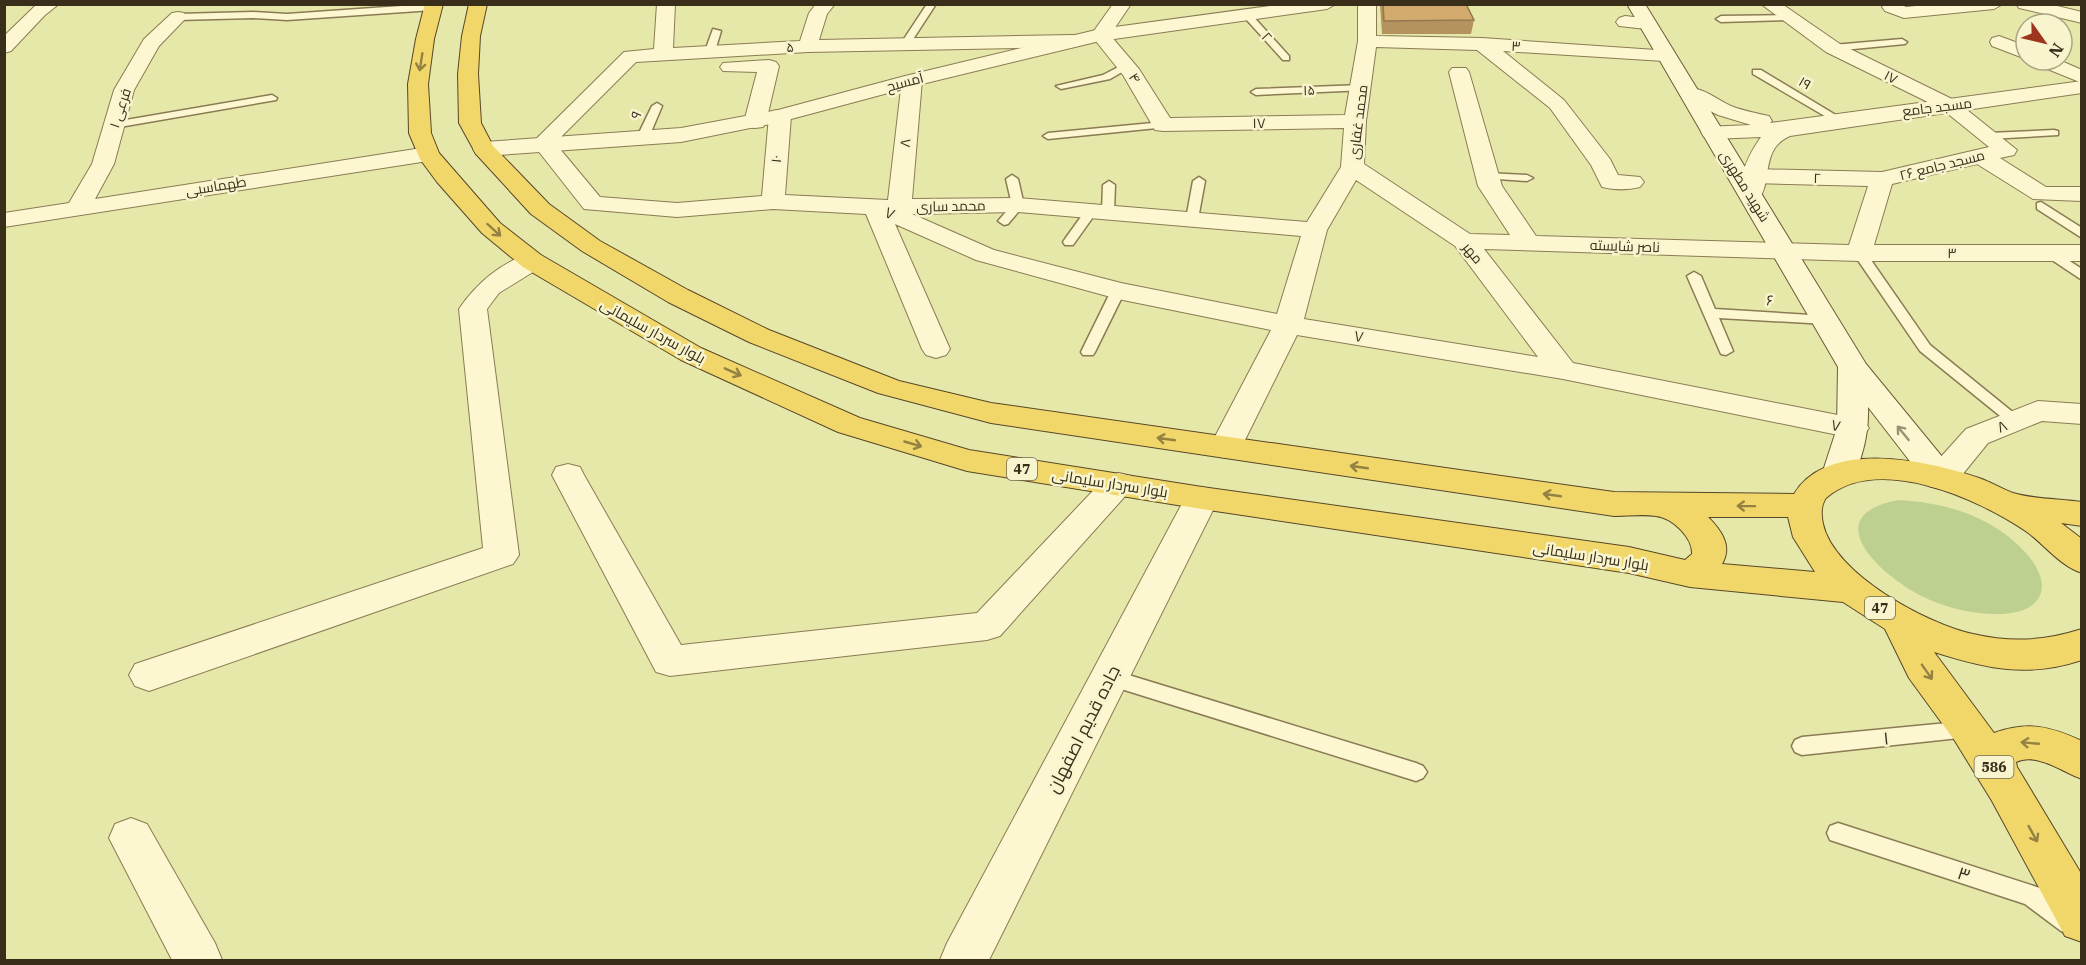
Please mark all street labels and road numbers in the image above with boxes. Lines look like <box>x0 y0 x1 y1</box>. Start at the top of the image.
street label: ۲ <box>1258 28 1276 46</box>
street label: ۳ <box>1511 37 1521 55</box>
street label: ۵ <box>786 38 794 56</box>
street label: ۱۷ <box>1881 66 1901 88</box>
street label: آمسیح <box>884 68 926 96</box>
street label: ۴ <box>1125 69 1145 87</box>
street label: ۱۹ <box>1795 72 1815 94</box>
street label: ۱۵ <box>1303 81 1315 99</box>
street label: محمد غفاری <box>1344 84 1372 160</box>
street label: فرعی ۱ <box>105 86 135 130</box>
street label: مسجد جامع <box>1901 94 1973 120</box>
street label: ۹ <box>626 108 646 122</box>
street label: ۱۷ <box>1252 114 1266 132</box>
street label: ۸ <box>896 137 914 148</box>
street label: ۲۶ مسجد جامع <box>1897 146 1987 184</box>
street label: شهید مطهری <box>1716 147 1774 225</box>
street label: ۱۰ <box>767 154 785 164</box>
street label: ۲ <box>1813 169 1821 187</box>
street label: طهماسبی <box>184 172 248 200</box>
street label: محمد ساری <box>916 196 986 216</box>
street label: ۷ <box>882 202 898 224</box>
street label: ناصر شایسته <box>1590 236 1660 256</box>
street label: مهر <box>1458 238 1487 267</box>
street label: ۳ <box>1947 244 1957 262</box>
street label: ۶ <box>1766 290 1774 310</box>
street label: بلوار سردار سلیمانی <box>597 294 709 369</box>
street label: ۷ <box>1353 326 1365 346</box>
street label: ۷ <box>1829 415 1843 435</box>
street label: ۸ <box>1994 415 2010 437</box>
road number: 47 <box>1007 458 1037 480</box>
street label: بلوار سردار سلیمانی <box>1050 464 1169 503</box>
street label: بلوار سردار سلیمانی <box>1531 537 1650 576</box>
road number: 47 <box>1865 597 1895 619</box>
street label: جاده قدیم اصفهان <box>1041 661 1126 797</box>
street label: ۱ <box>1882 726 1890 750</box>
road number: 586 <box>1974 756 2014 778</box>
street label: ۳ <box>1955 861 1973 887</box>

